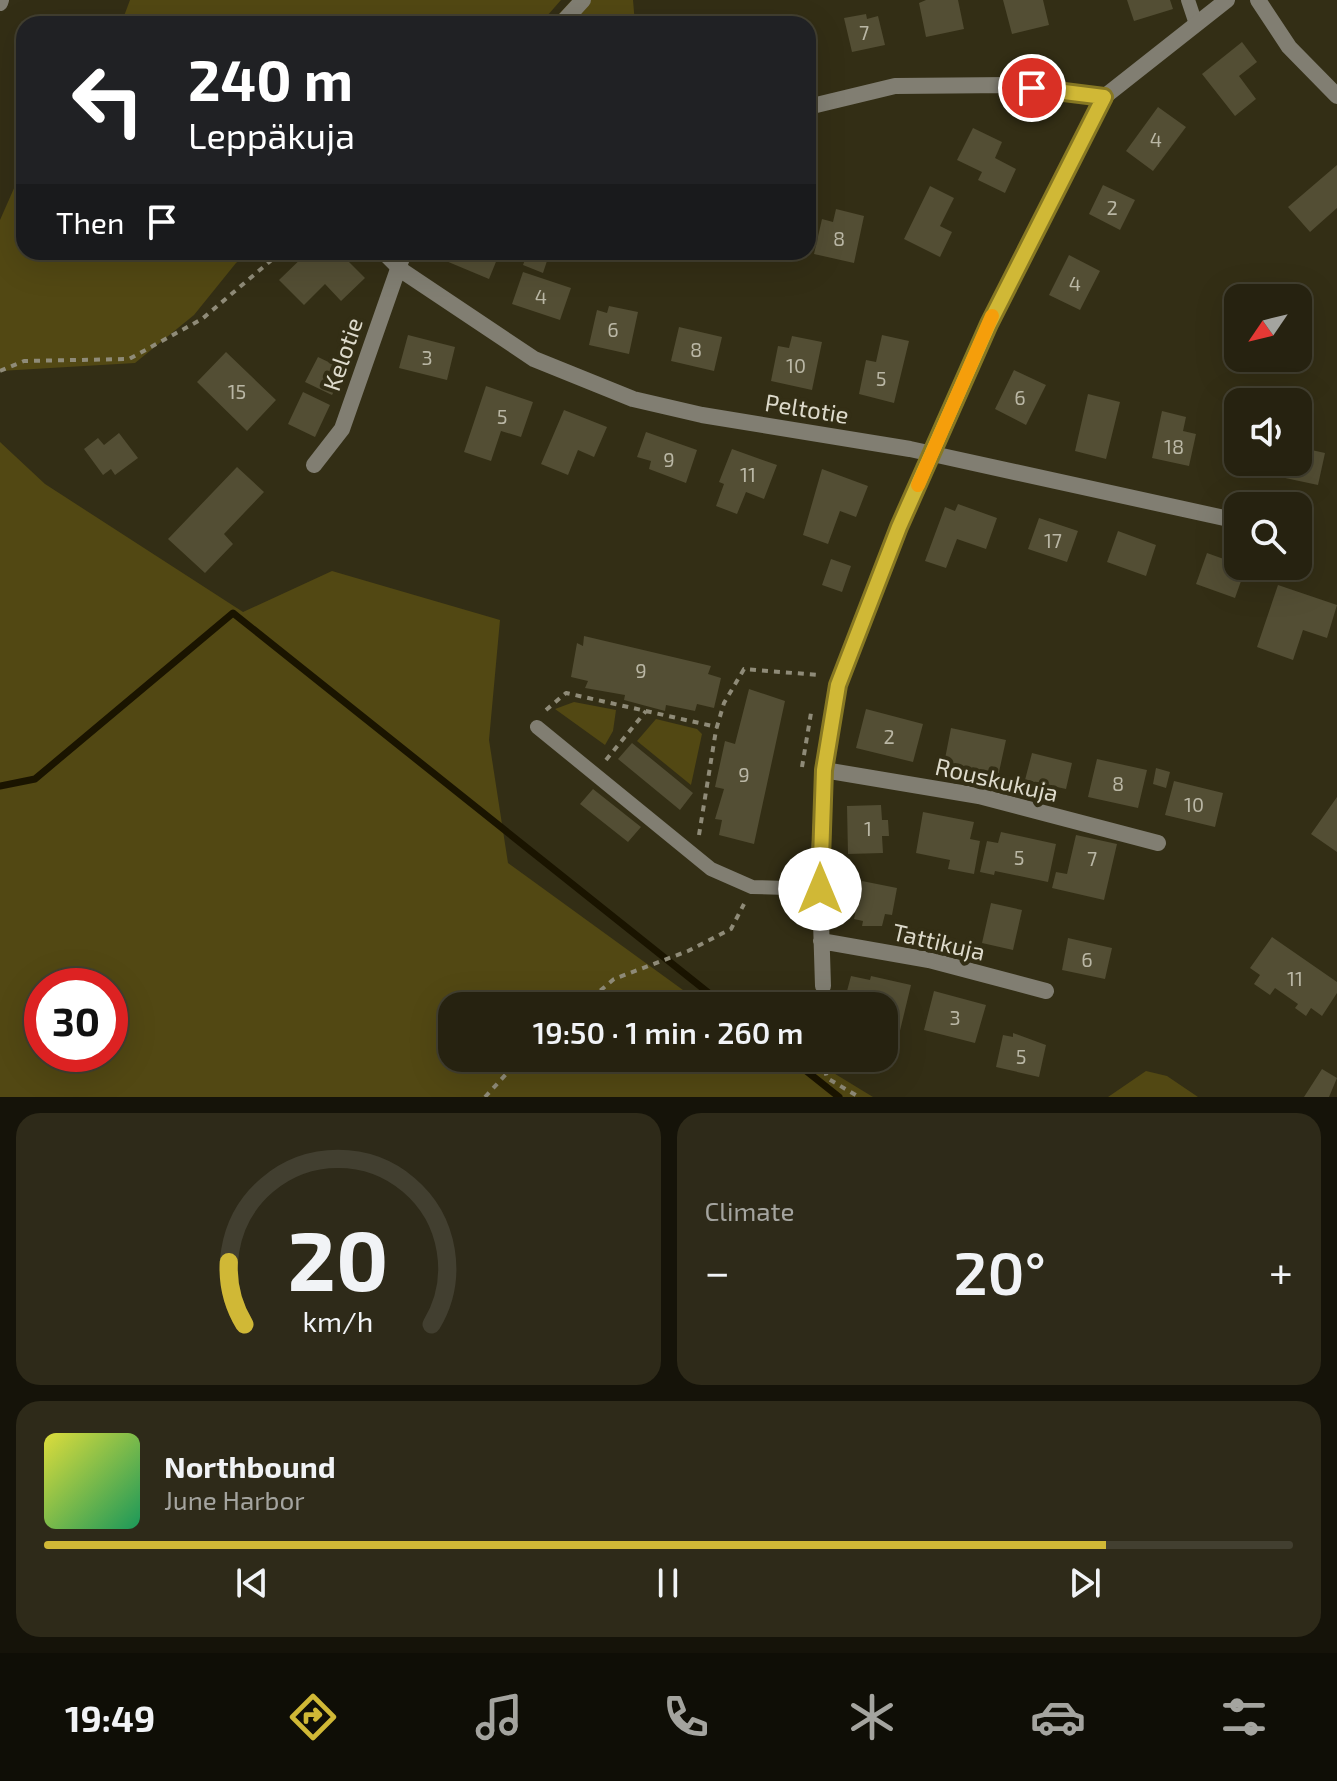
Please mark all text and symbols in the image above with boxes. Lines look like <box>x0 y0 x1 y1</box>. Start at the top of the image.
house number: 7 <box>859 20 869 44</box>
text: 240 m <box>188 45 353 112</box>
icon: left <box>56 48 160 152</box>
pin <box>998 54 1066 122</box>
icon: arrive <box>1010 66 1054 110</box>
text: Leppäkuja <box>188 113 355 156</box>
house number: 4 <box>1150 127 1162 151</box>
house number: 2 <box>1106 195 1118 219</box>
icon: arrive <box>140 200 184 244</box>
text: Then <box>56 204 124 240</box>
house number: 8 <box>833 226 845 250</box>
house number: 4 <box>1069 271 1081 295</box>
house number: 4 <box>535 284 547 308</box>
north arrow <box>1224 284 1312 372</box>
map controls <box>1224 284 1312 580</box>
street label: Kelotie <box>316 314 368 394</box>
house number: 6 <box>607 317 619 341</box>
house number: 8 <box>690 337 702 361</box>
house number: 3 <box>421 345 433 369</box>
house number: 10 <box>786 353 806 377</box>
house number: 5 <box>876 366 886 390</box>
house number: 15 <box>228 379 246 403</box>
house number: 6 <box>1014 385 1026 409</box>
street label: Peltotie <box>763 387 851 429</box>
button: sound <box>1224 388 1312 476</box>
house number: 5 <box>497 404 507 428</box>
house number: 18 <box>1164 434 1184 458</box>
house number: 9 <box>663 447 675 471</box>
house number: 11 <box>740 462 756 486</box>
button: search <box>1224 492 1312 580</box>
house number: 17 <box>1044 528 1062 552</box>
house number: 9 <box>635 658 647 682</box>
house number: 2 <box>883 724 895 748</box>
street label: Rouskukuja <box>933 751 1061 807</box>
house number: 9 <box>738 762 750 786</box>
house number: 8 <box>1112 771 1124 795</box>
house number: 10 <box>1184 792 1204 816</box>
house number: 1 <box>864 816 872 840</box>
house number: 5 <box>1014 845 1024 869</box>
house number: 7 <box>1087 846 1097 870</box>
position arrow <box>778 847 862 931</box>
street label: Tattikuja <box>890 916 988 966</box>
house number: 6 <box>1081 947 1093 971</box>
house number: 11 <box>1287 966 1303 990</box>
speed limit sign: 30 <box>24 968 128 1072</box>
house number: 3 <box>949 1005 961 1029</box>
text: 19:50 · 1 min · 260 m <box>533 1014 803 1050</box>
house number: 5 <box>1016 1044 1026 1068</box>
text: Climate <box>705 1195 794 1226</box>
text: 20 <box>288 1208 389 1308</box>
text: 20° <box>953 1235 1046 1307</box>
text: − <box>705 1244 730 1297</box>
text: + <box>1269 1244 1293 1297</box>
text: km/h <box>303 1303 374 1338</box>
text: Northbound <box>164 1448 336 1484</box>
text: June Harbor <box>164 1484 305 1515</box>
icon: previous <box>230 1561 274 1605</box>
icon: pause <box>646 1561 690 1605</box>
icon: next <box>1063 1561 1107 1605</box>
icon: directions <box>285 1689 341 1745</box>
icon: music <box>471 1689 527 1745</box>
icon: phone <box>658 1689 714 1745</box>
icon: climate <box>844 1689 900 1745</box>
icon: car <box>1030 1689 1086 1745</box>
icon: filters <box>1216 1689 1272 1745</box>
text: 19:49 <box>65 1696 155 1739</box>

